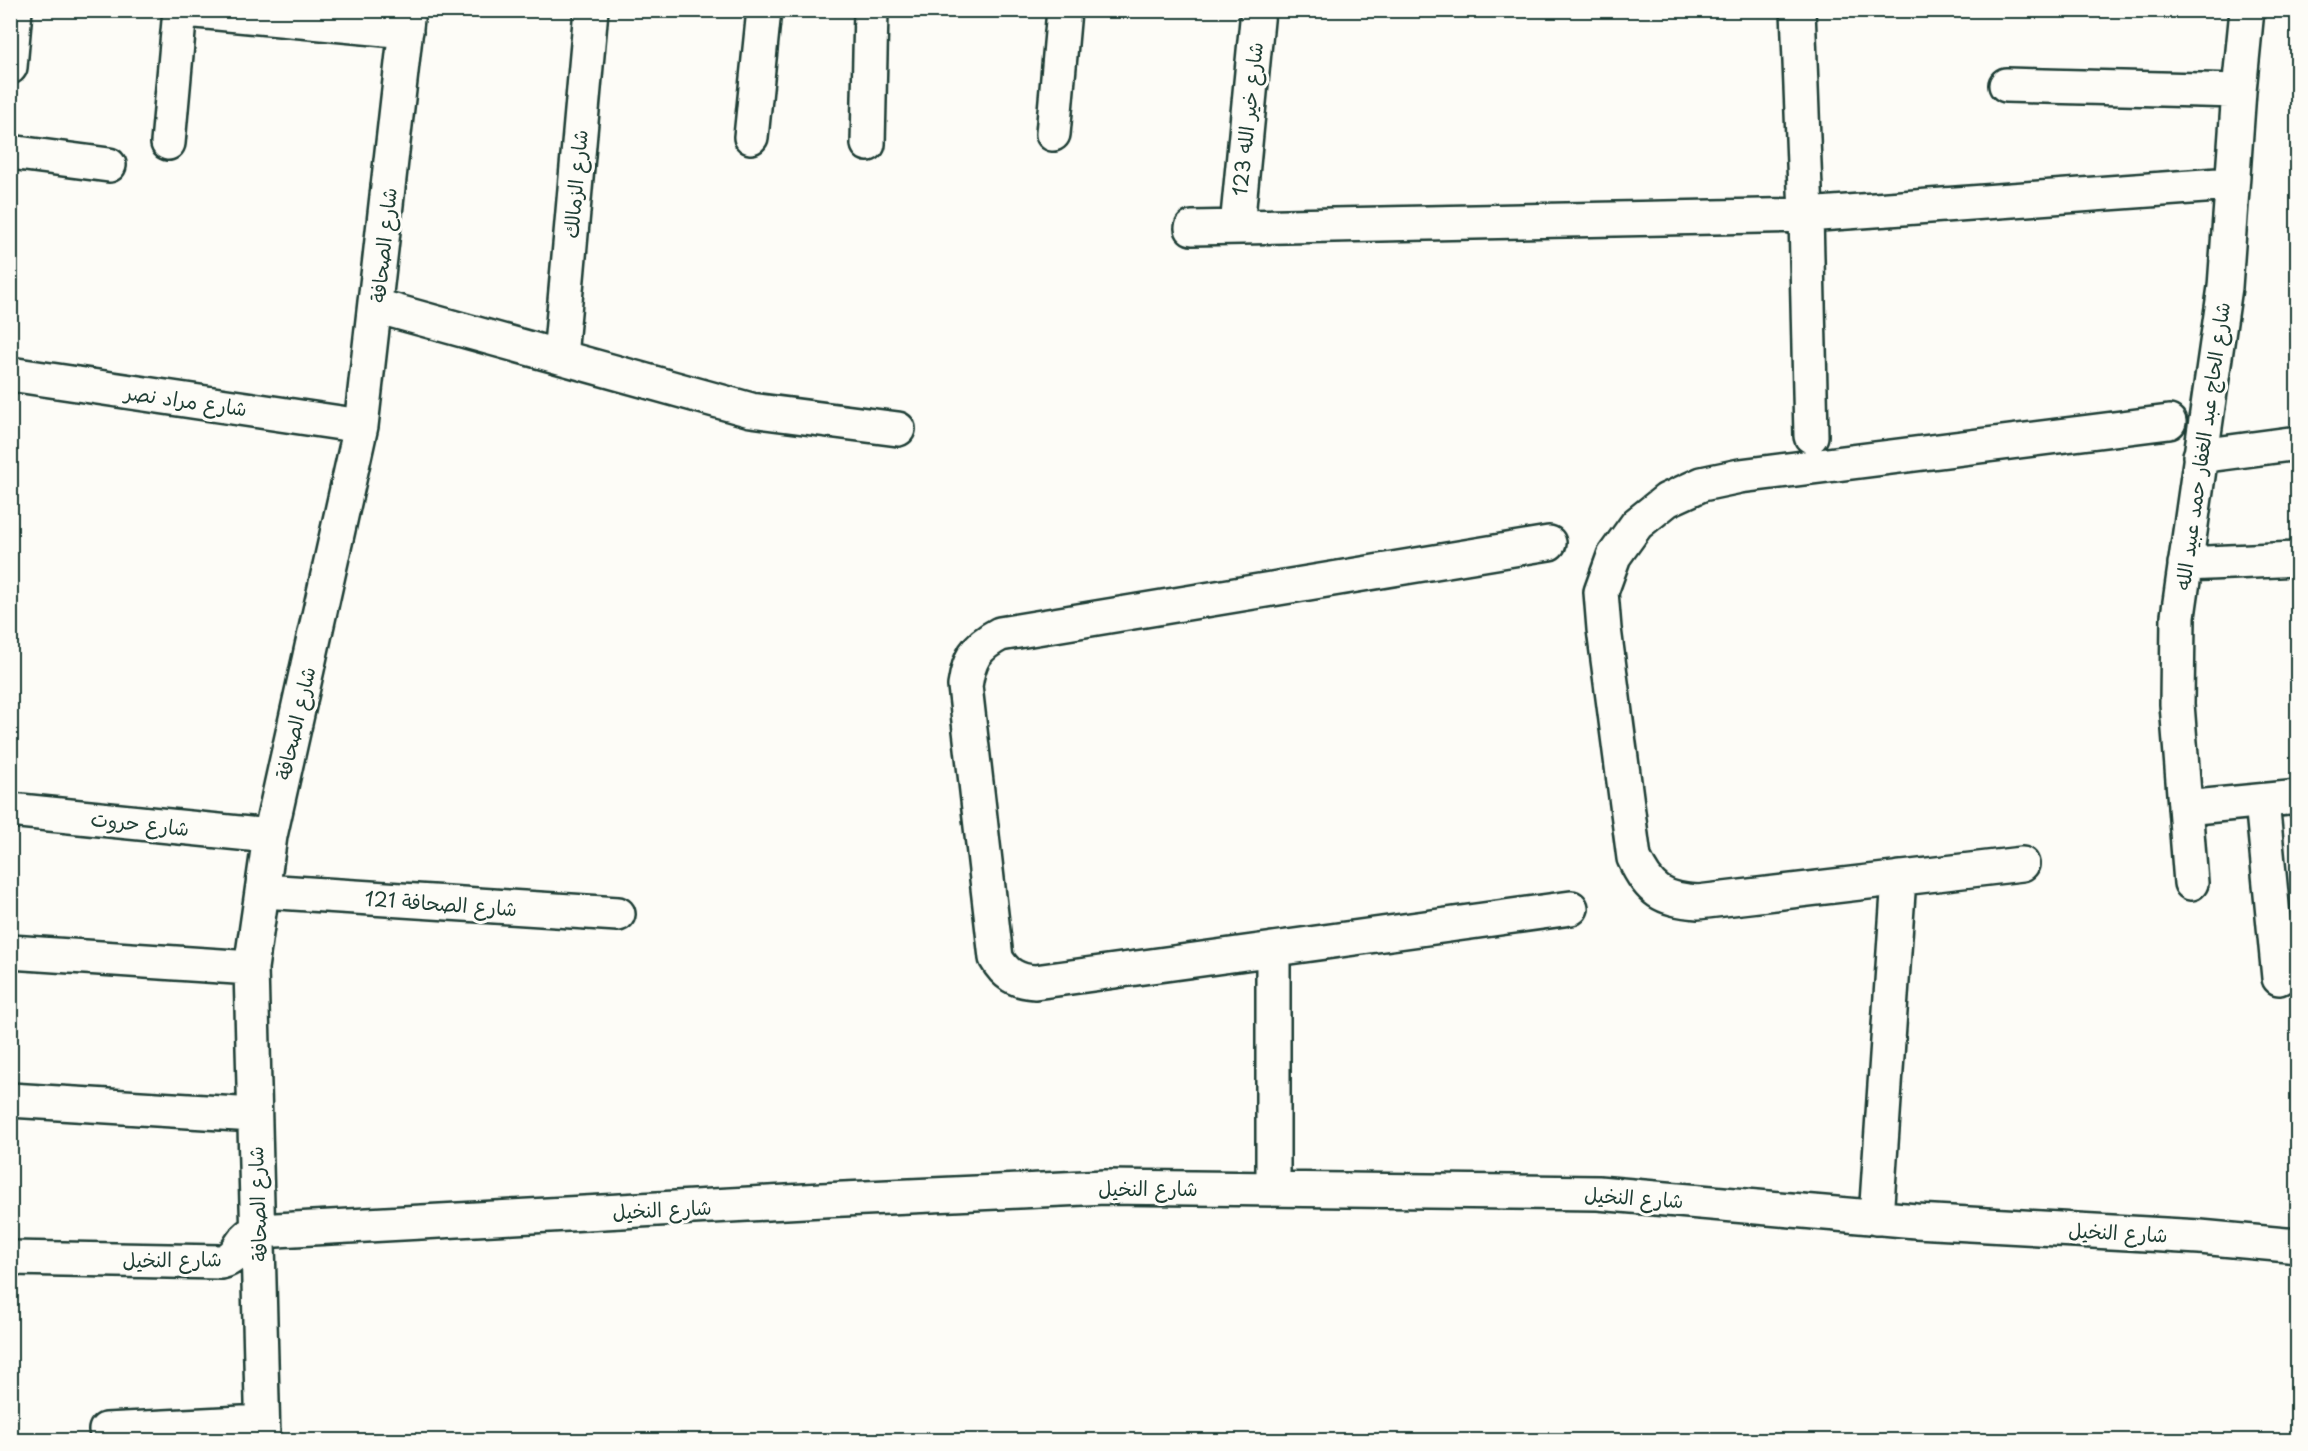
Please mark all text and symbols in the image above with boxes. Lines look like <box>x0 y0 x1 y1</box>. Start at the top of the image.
street label: شارع خير الله 123 <box>1224 40 1270 198</box>
street label: شارع الزمالك <box>555 128 595 240</box>
street label: شارع الصحافة <box>362 186 404 304</box>
street label: شارع الحاج عبد الغفار حمد عبيد الله <box>2167 300 2237 592</box>
street label: شارع مراد نصر <box>121 376 249 423</box>
street label: شارع الصحافة <box>267 663 323 783</box>
street label: شارع حروت <box>89 803 191 843</box>
street label: شارع الصحافة 121 <box>364 883 518 923</box>
street label: شارع الصحافة <box>240 1146 274 1262</box>
street label: شارع النخيل <box>1098 1173 1198 1203</box>
street label: شارع النخيل <box>1583 1179 1685 1215</box>
street label: شارع النخيل <box>612 1191 712 1227</box>
street label: شارع النخيل <box>2068 1214 2168 1250</box>
street label: شارع النخيل <box>122 1243 222 1275</box>

